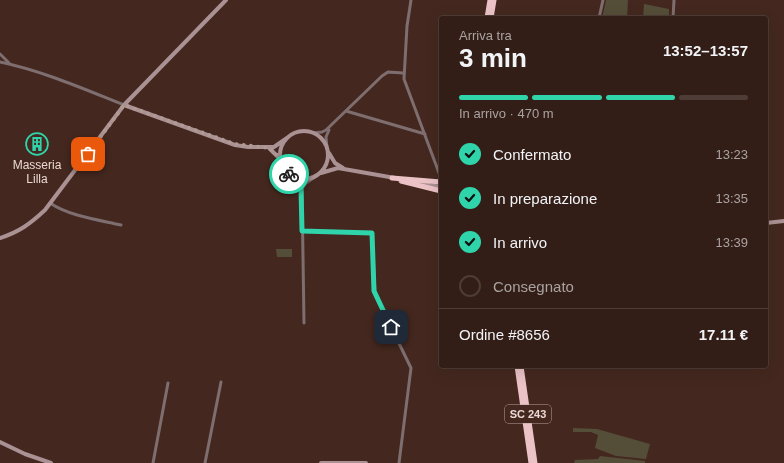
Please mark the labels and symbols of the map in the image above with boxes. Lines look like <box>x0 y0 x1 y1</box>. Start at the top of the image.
building icon: Masseria Lilla <box>24 131 50 157</box>
pin <box>71 137 105 171</box>
courier <box>269 154 309 194</box>
place label: Masseria Lilla <box>13 158 62 186</box>
pin <box>374 310 408 344</box>
road number: SC 243 <box>505 405 551 423</box>

